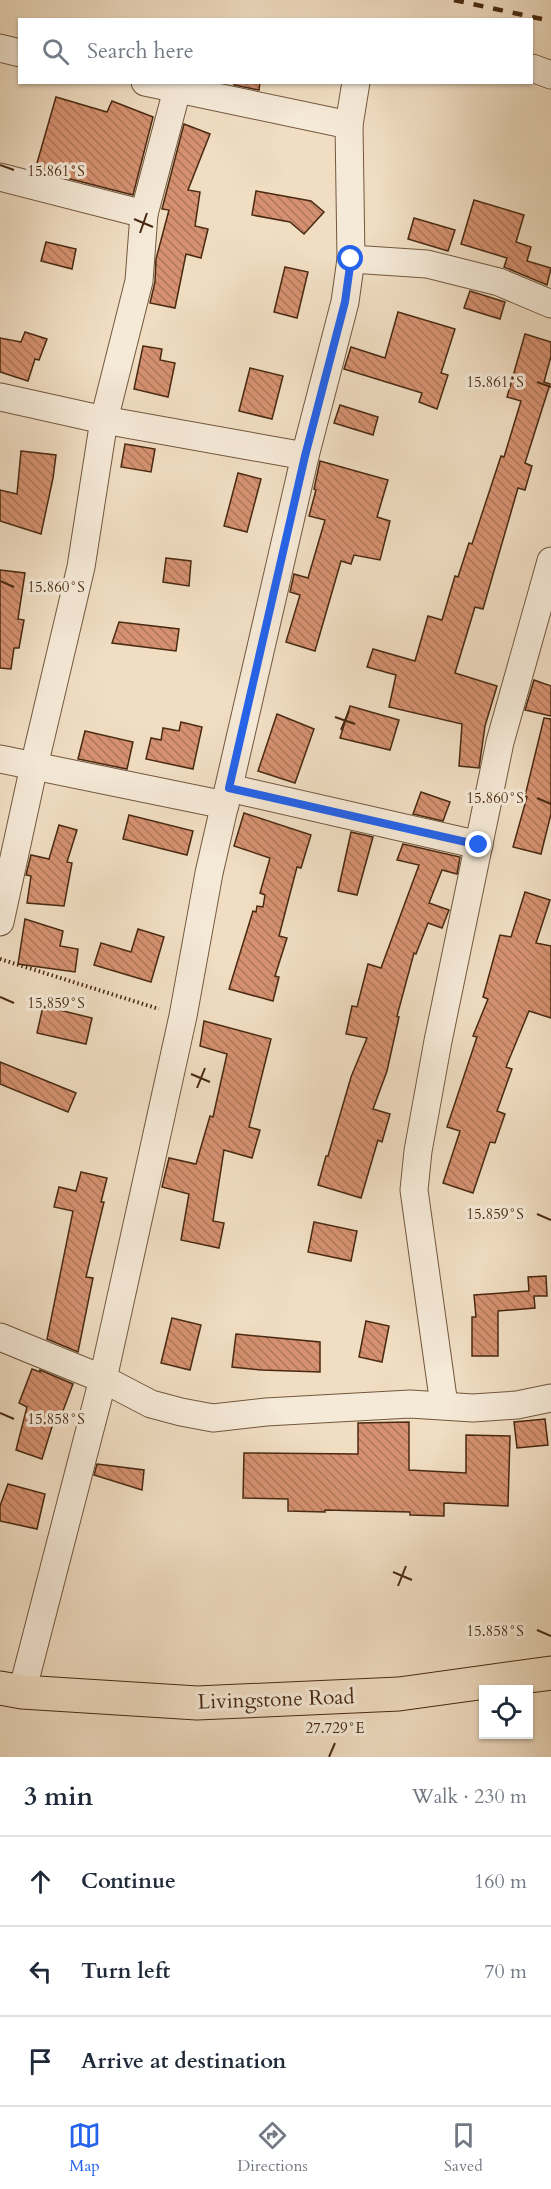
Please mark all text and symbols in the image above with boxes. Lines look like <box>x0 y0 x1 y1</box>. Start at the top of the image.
search box <box>18 18 533 84</box>
icon: search <box>39 35 72 68</box>
text: Search here <box>87 36 194 66</box>
text: 15.861°S <box>27 161 85 181</box>
route start <box>337 245 363 271</box>
text: 15.861°S <box>466 372 524 392</box>
text: 15.860°S <box>27 577 85 597</box>
text: 15.860°S <box>466 788 524 808</box>
route end <box>465 831 491 857</box>
text: 15.859°S <box>27 993 85 1013</box>
text: 15.859°S <box>466 1204 524 1224</box>
text: 15.858°S <box>27 1409 85 1429</box>
text: 15.858°S <box>466 1621 524 1641</box>
street label: Livingstone Road <box>197 1682 355 1717</box>
map controls <box>479 1685 533 1739</box>
button: locate <box>479 1685 533 1739</box>
text: 27.729°E <box>305 1718 365 1738</box>
text: 3 min <box>24 1779 93 1814</box>
text: Walk · 230 m <box>412 1783 527 1810</box>
icon: ahead <box>24 1865 57 1898</box>
text: Continue <box>81 1866 176 1896</box>
text: 160 m <box>474 1868 527 1895</box>
icon: left <box>24 1955 57 1988</box>
text: Turn left <box>81 1956 170 1986</box>
text: 70 m <box>484 1958 527 1985</box>
icon: arrive <box>24 2045 57 2078</box>
text: Arrive at destination <box>81 2046 286 2076</box>
tab: Map <box>68 2119 101 2177</box>
tab: Directions <box>237 2119 308 2177</box>
tab: Saved <box>444 2119 483 2177</box>

